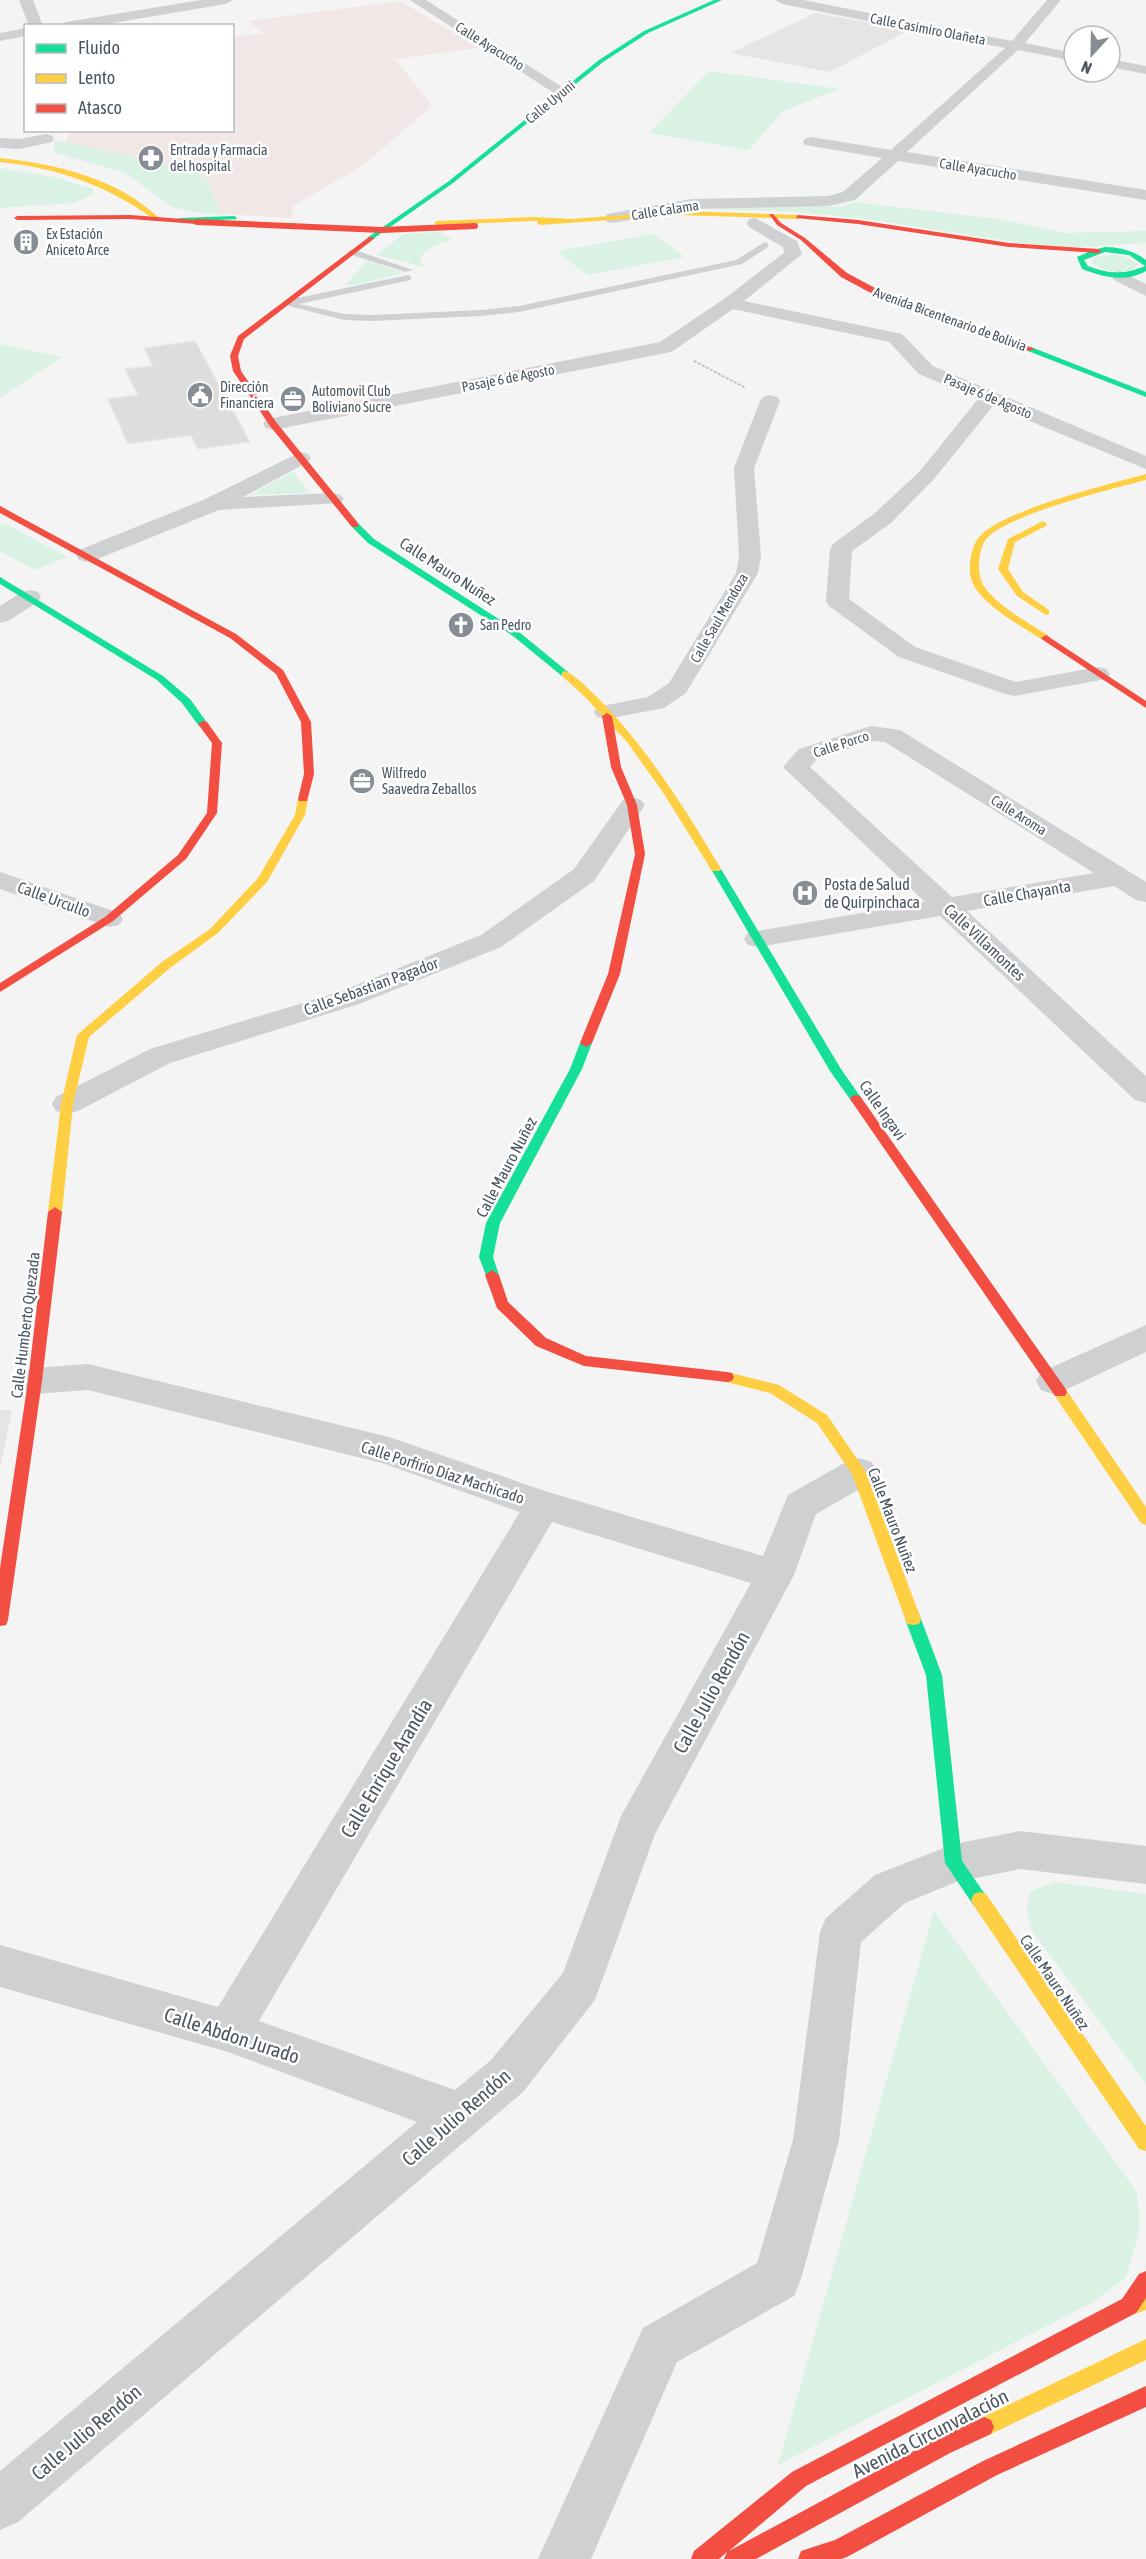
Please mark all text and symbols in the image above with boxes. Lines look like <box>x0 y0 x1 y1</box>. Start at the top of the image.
street label: Calle Casimiro Olañeta <box>869 10 987 48</box>
street label: Calle Ayacucho <box>453 19 527 73</box>
legend <box>24 24 234 132</box>
north arrow <box>1062 24 1122 84</box>
text: Fluido <box>78 37 120 58</box>
text: N <box>1079 58 1094 78</box>
text: Lento <box>78 67 115 88</box>
street label: Calle Uyuni <box>522 77 578 127</box>
text: Atasco <box>78 97 122 118</box>
place label: Entrada y Farmacia del hospital <box>170 142 267 174</box>
pharmacy icon: Entrada y Farmacia del hospital <box>136 143 166 173</box>
street label: Calle Ayacucho <box>938 155 1018 183</box>
street label: Calle Calama <box>630 197 700 223</box>
place label: Ex Estación Aniceto Arce <box>46 226 109 258</box>
building icon: Ex Estación Aniceto Arce <box>11 227 41 257</box>
street label: Avenida Bicentenario de Bolivia <box>871 284 1029 354</box>
street label: Pasaje 6 de Agosto <box>460 361 556 395</box>
street label: Pasaje 6 de Agosto <box>942 370 1034 422</box>
place label: Dirección Financiera <box>220 379 274 411</box>
public building icon: Dirección Financiera <box>185 380 215 410</box>
place label: Automovil Club Boliviano Sucre <box>312 383 391 415</box>
office icon: Automovil Club Boliviano Sucre <box>278 384 308 414</box>
street label: Calle Mauro Nuñez <box>397 533 500 609</box>
street label: Calle Saul Mendoza <box>687 571 751 665</box>
church icon: San Pedro <box>446 610 476 640</box>
place label: San Pedro <box>480 617 531 633</box>
street label: Calle Porco <box>811 727 871 761</box>
place label: Wilfredo Saavedra Zeballos <box>382 765 476 797</box>
office icon: Wilfredo Saavedra Zeballos <box>347 766 377 796</box>
street label: Calle Aroma <box>988 792 1050 838</box>
place label: Posta de Salud de Quirpinchaca <box>824 875 920 912</box>
street label: Calle Chayanta <box>982 876 1072 911</box>
street label: Calle Urcullo <box>15 878 93 920</box>
hospital icon: Posta de Salud de Quirpinchaca <box>790 878 820 908</box>
street label: Calle Villamontes <box>941 900 1029 984</box>
street label: Calle Sebastian Pagador <box>301 953 441 1020</box>
street label: Calle Ingavi <box>855 1077 910 1144</box>
street label: Calle Mauro Nuñez <box>472 1114 540 1220</box>
street label: Calle Humberto Quezada <box>7 1251 43 1399</box>
street label: Calle Porfirio Díaz Machicado <box>359 1437 527 1507</box>
street label: Calle Mauro Nuñez <box>865 1465 921 1575</box>
street label: Calle Julio Rendón <box>668 1627 754 1757</box>
street label: Calle Enrique Arandia <box>335 1694 437 1842</box>
street label: Calle Mauro Nuñez <box>1017 1931 1094 2033</box>
street label: Calle Abdon Jurado <box>161 2002 303 2068</box>
street label: Calle Julio Rendón <box>397 2064 515 2170</box>
street label: Calle Julio Rendón <box>27 2379 145 2485</box>
street label: Avenida Circunvalación <box>848 2384 1012 2482</box>

